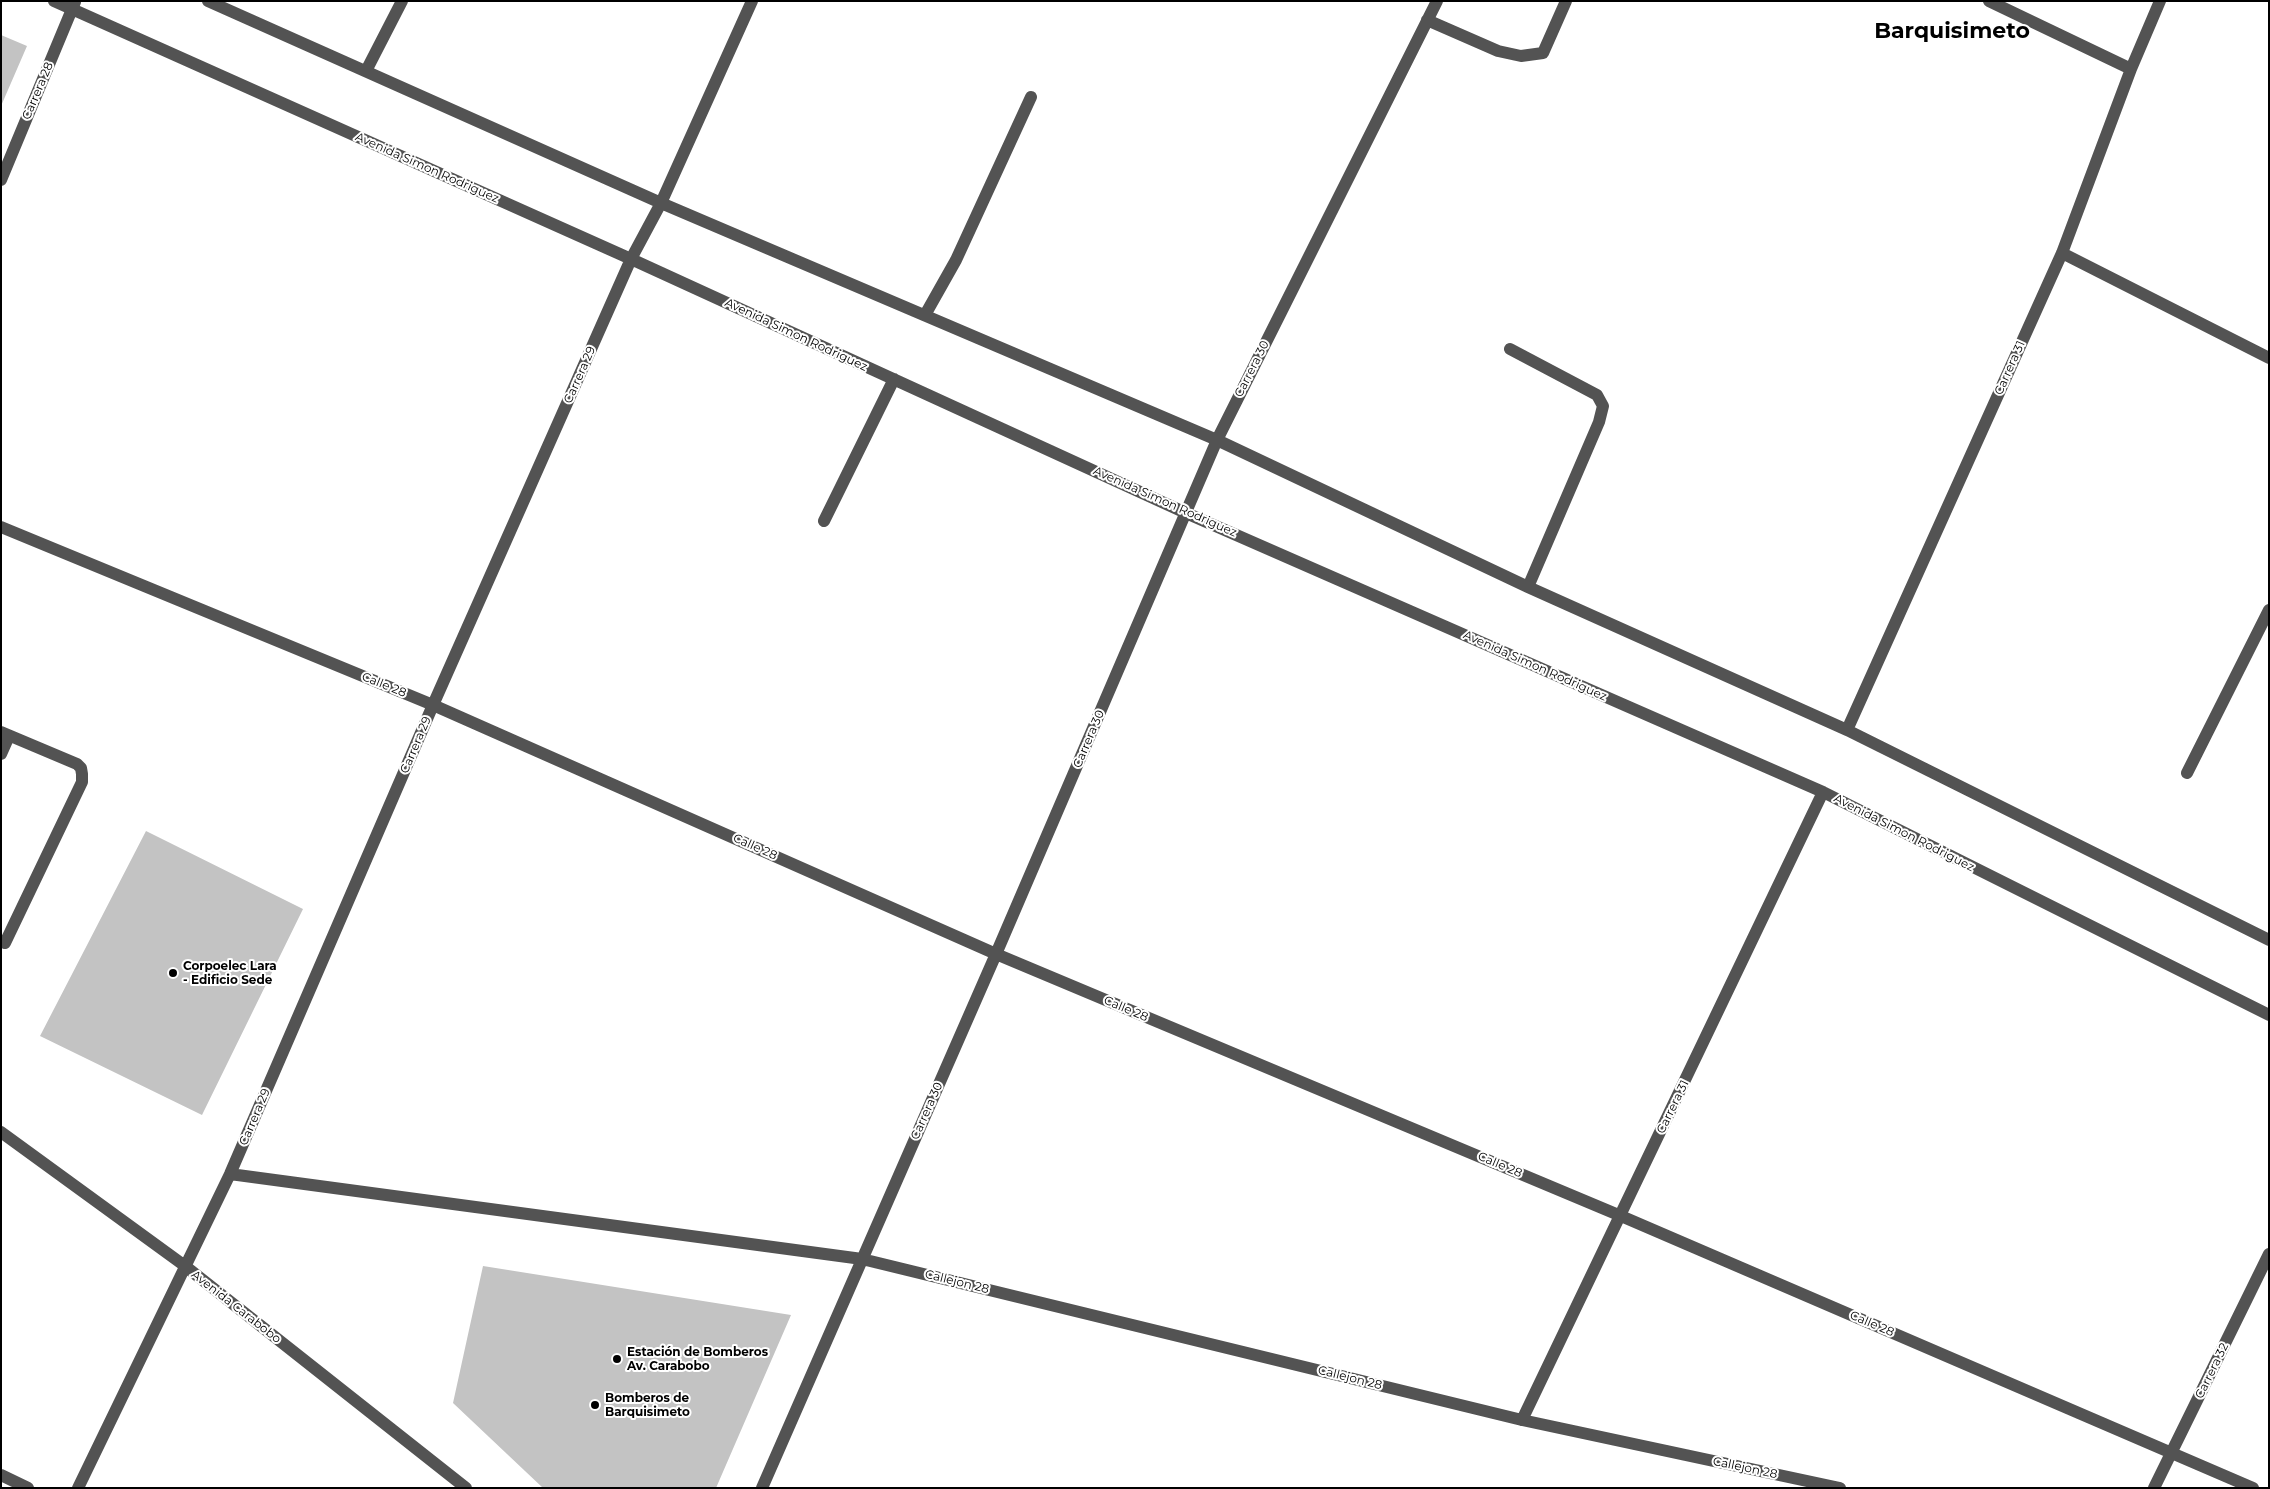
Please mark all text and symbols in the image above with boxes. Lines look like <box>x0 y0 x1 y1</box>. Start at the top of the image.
district label: Barquisimeto <box>1874 19 2030 45</box>
street label: Carrera 28 <box>19 60 57 122</box>
street label: Avenida Simon Rodriguez <box>353 130 501 206</box>
street label: Avenida Simon Rodriguez <box>722 296 870 374</box>
street label: Carrera 30 <box>1232 338 1272 400</box>
street label: Carrera 31 <box>1992 339 2028 397</box>
street label: Carrera 29 <box>561 344 599 406</box>
street label: Avenida Simon Rodriguez <box>1091 464 1239 540</box>
street label: Avenida Simon Rodriguez <box>1461 628 1609 704</box>
street label: Calle 28 <box>360 670 408 700</box>
street label: Carrera 30 <box>1070 708 1108 770</box>
street label: Carrera 29 <box>397 714 435 776</box>
street label: Avenida Simon Rodriguez <box>1831 791 1977 875</box>
street label: Calle 28 <box>731 831 779 863</box>
place label: Corpoelec Lara - Edificio Sede <box>183 959 277 987</box>
marker: Corpoelec Lara - Edificio Sede <box>167 967 179 979</box>
street label: Calle 28 <box>1102 993 1150 1025</box>
street label: Carrera 31 <box>1654 1078 1692 1136</box>
street label: Carrera 30 <box>908 1080 946 1142</box>
street label: Carrera 29 <box>236 1086 274 1148</box>
street label: Calle 28 <box>1476 1149 1524 1181</box>
street label: Callejon 28 <box>923 1267 991 1297</box>
street label: Avenida Carabobo <box>188 1268 284 1346</box>
street label: Calle 28 <box>1848 1308 1896 1340</box>
street label: Carrera 32 <box>2192 1341 2232 1401</box>
place label: Estación de Bomberos Av. Carabobo <box>627 1345 768 1373</box>
marker: Estación de Bomberos Av. Carabobo <box>611 1353 623 1365</box>
street label: Callejon 28 <box>1316 1363 1384 1393</box>
place label: Bomberos de Barquisimeto <box>605 1391 690 1419</box>
marker: Bomberos de Barquisimeto <box>589 1399 601 1411</box>
street label: Callejon 28 <box>1711 1454 1779 1482</box>

